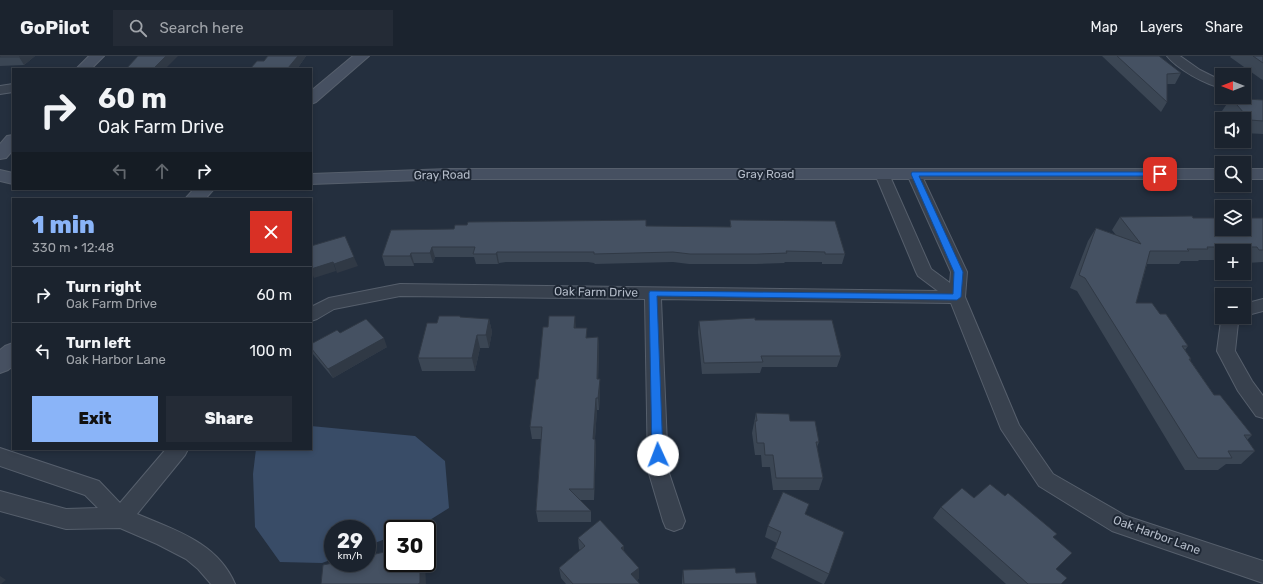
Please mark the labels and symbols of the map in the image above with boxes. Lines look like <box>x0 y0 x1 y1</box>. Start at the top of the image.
north arrow <box>1215 68 1251 104</box>
pin <box>1143 157 1177 191</box>
street label: Gray Road <box>738 167 794 181</box>
street label: Gray Road <box>413 168 471 182</box>
street label: Oak Farm Drive <box>554 284 638 300</box>
position arrow <box>637 434 679 476</box>
street label: Oak Harbor Lane <box>1111 513 1203 557</box>
speed limit sign: 30 <box>384 520 436 572</box>

